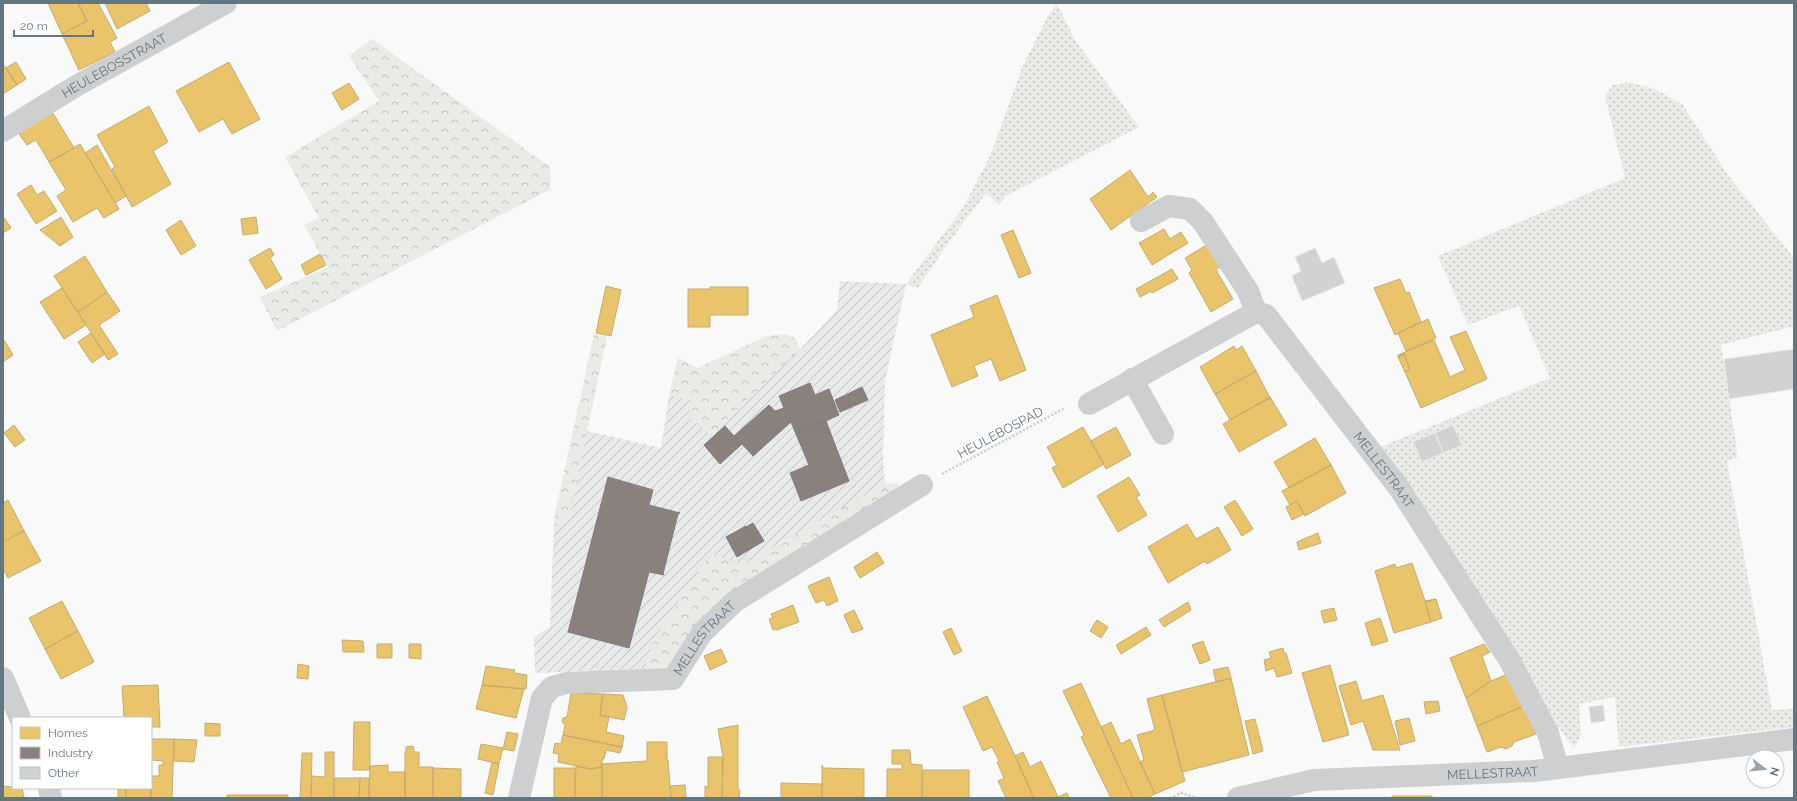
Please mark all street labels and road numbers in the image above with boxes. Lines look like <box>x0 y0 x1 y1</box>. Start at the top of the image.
street label: HEULEBOSSTRAAT <box>59 30 169 101</box>
street label: HEULEBOSPAD <box>955 404 1046 461</box>
street label: MELLESTRAAT <box>1351 429 1417 511</box>
street label: MELLESTRAAT <box>670 598 739 678</box>
street label: MELLESTRAAT <box>1447 764 1539 783</box>

